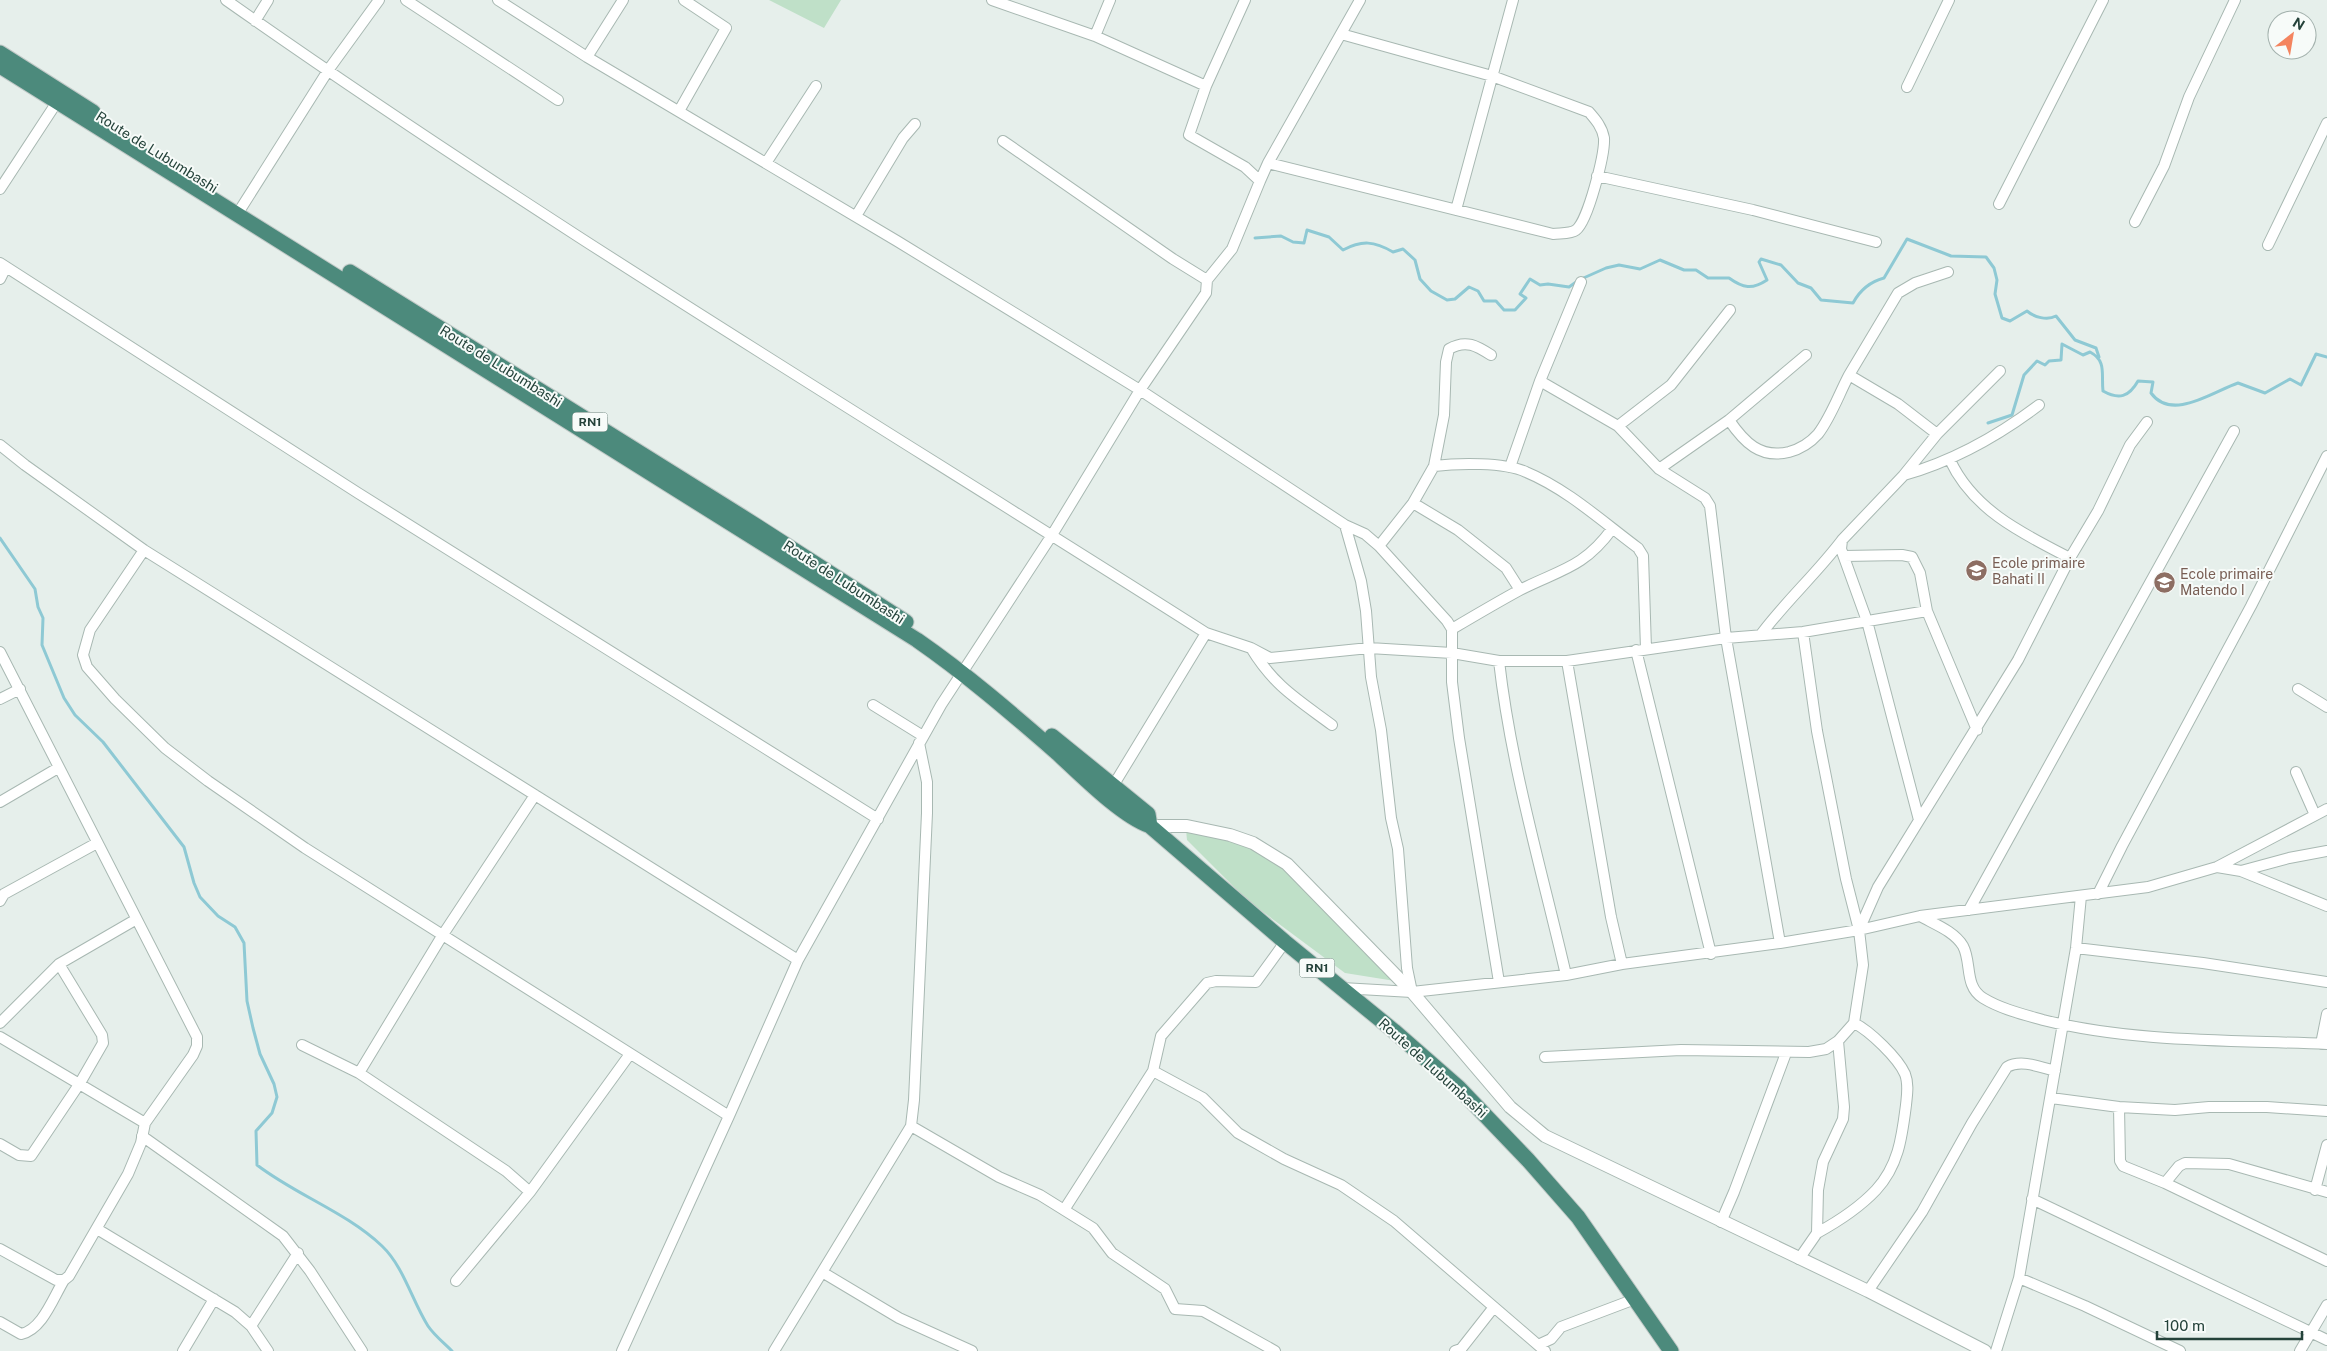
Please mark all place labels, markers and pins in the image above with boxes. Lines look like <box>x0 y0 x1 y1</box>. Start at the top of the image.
place label: Ecole primaire Bahati II <box>1992 555 2085 587</box>
school or university icon: Ecole primaire Bahati II <box>1964 559 1988 583</box>
place label: Ecole primaire Matendo I <box>2180 566 2273 598</box>
school or university icon: Ecole primaire Matendo I <box>2152 570 2176 594</box>

